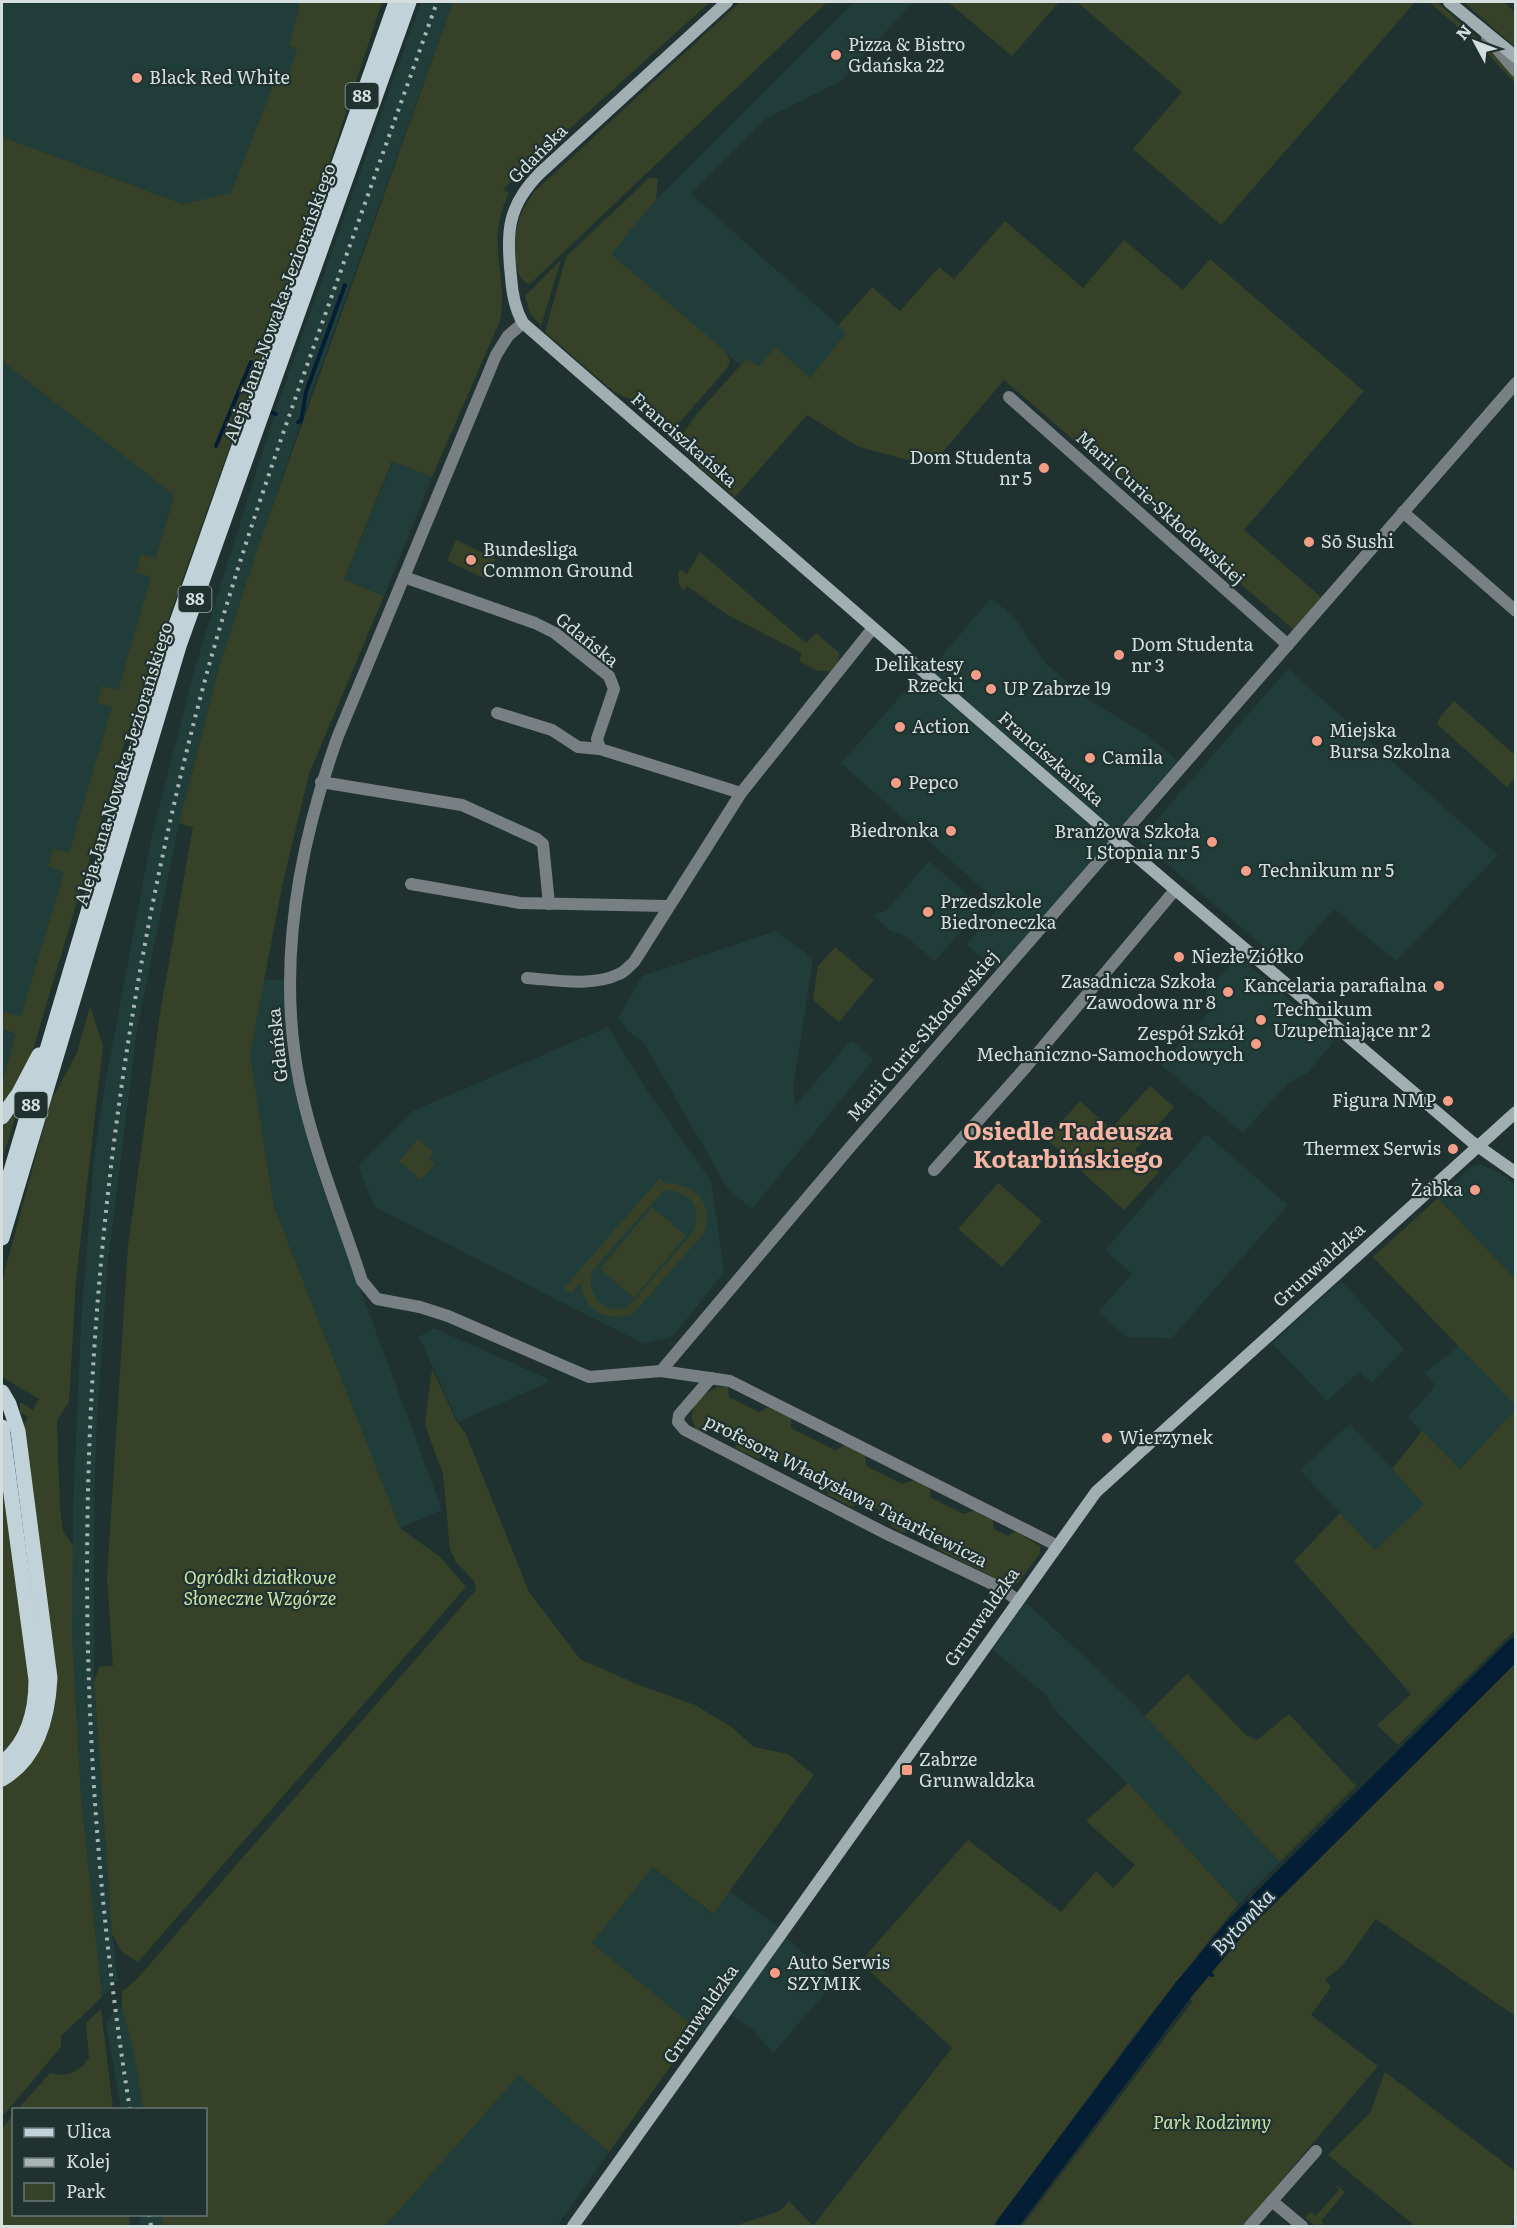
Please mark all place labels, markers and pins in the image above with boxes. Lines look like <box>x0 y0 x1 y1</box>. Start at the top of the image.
place label: Pizza & Bistro Gdańska 22 <box>848 30 965 78</box>
marker: Pizza & Bistro Gdańska 22 <box>829 48 843 62</box>
place label: Black Red White <box>149 63 290 90</box>
marker: Black Red White <box>130 71 144 85</box>
place label: Dom Studenta nr 5 <box>910 443 1032 491</box>
marker: Dom Studenta nr 5 <box>1037 461 1051 475</box>
place label: Sō Sushi <box>1321 527 1394 554</box>
place label: Bundesliga Common Ground <box>483 535 633 583</box>
marker: Sō Sushi <box>1302 535 1316 549</box>
marker: Bundesliga Common Ground <box>464 553 478 567</box>
place label: Dom Studenta nr 3 <box>1131 630 1254 678</box>
marker: Dom Studenta nr 3 <box>1112 648 1126 662</box>
place label: Delikatesy Rzecki <box>874 650 965 698</box>
marker: Delikatesy Rzecki <box>969 668 983 682</box>
place label: UP Zabrze 19 <box>1003 674 1111 701</box>
marker: UP Zabrze 19 <box>984 682 998 696</box>
place label: Action <box>912 712 970 739</box>
place label: Miejska Bursa Szkolna <box>1329 716 1451 764</box>
marker: Action <box>893 720 907 734</box>
marker: Miejska Bursa Szkolna <box>1310 734 1324 748</box>
place label: Camila <box>1102 743 1163 770</box>
marker: Camila <box>1083 751 1097 765</box>
place label: Pepco <box>908 768 959 795</box>
marker: Pepco <box>889 776 903 790</box>
place label: Biedronka <box>850 816 939 843</box>
place label: Branżowa Szkoła I Stopnia nr 5 <box>1054 817 1200 865</box>
marker: Biedronka <box>944 824 958 838</box>
marker: Branżowa Szkoła I Stopnia nr 5 <box>1205 835 1219 849</box>
place label: Technikum nr 5 <box>1258 856 1394 883</box>
marker: Technikum nr 5 <box>1239 864 1253 878</box>
place label: Przedszkole Biedroneczka <box>940 887 1057 935</box>
marker: Przedszkole Biedroneczka <box>921 905 935 919</box>
place label: Niezłe Ziółko <box>1191 942 1304 969</box>
marker: Niezłe Ziółko <box>1172 950 1186 964</box>
place label: Zasadnicza Szkoła Zawodowa nr 8 <box>1061 967 1216 1015</box>
place label: Kancelaria parafialna <box>1243 971 1427 998</box>
marker: Kancelaria parafialna <box>1432 979 1446 993</box>
marker: Zasadnicza Szkoła Zawodowa nr 8 <box>1221 985 1235 999</box>
place label: Technikum Uzupełniające nr 2 <box>1273 995 1430 1043</box>
marker: Technikum Uzupełniające nr 2 <box>1254 1013 1268 1027</box>
place label: Zespół Szkół Mechaniczno-Samochodowych <box>976 1019 1244 1067</box>
marker: Zespół Szkół Mechaniczno-Samochodowych <box>1249 1037 1263 1051</box>
place label: Figura NMP <box>1332 1086 1436 1113</box>
marker: Figura NMP <box>1441 1094 1455 1108</box>
place label: Thermex Serwis <box>1303 1134 1441 1161</box>
marker: Thermex Serwis <box>1446 1142 1460 1156</box>
place label: Żabka <box>1411 1175 1463 1202</box>
marker: Żabka <box>1468 1183 1482 1197</box>
place label: Wierzynek <box>1119 1423 1214 1450</box>
marker: Wierzynek <box>1100 1431 1114 1445</box>
place label: Zabrze Grunwaldzka <box>919 1745 1035 1793</box>
marker: Zabrze Grunwaldzka <box>900 1763 914 1777</box>
place label: Auto Serwis SZYMIK <box>787 1948 890 1996</box>
marker: Auto Serwis SZYMIK <box>768 1966 782 1980</box>

